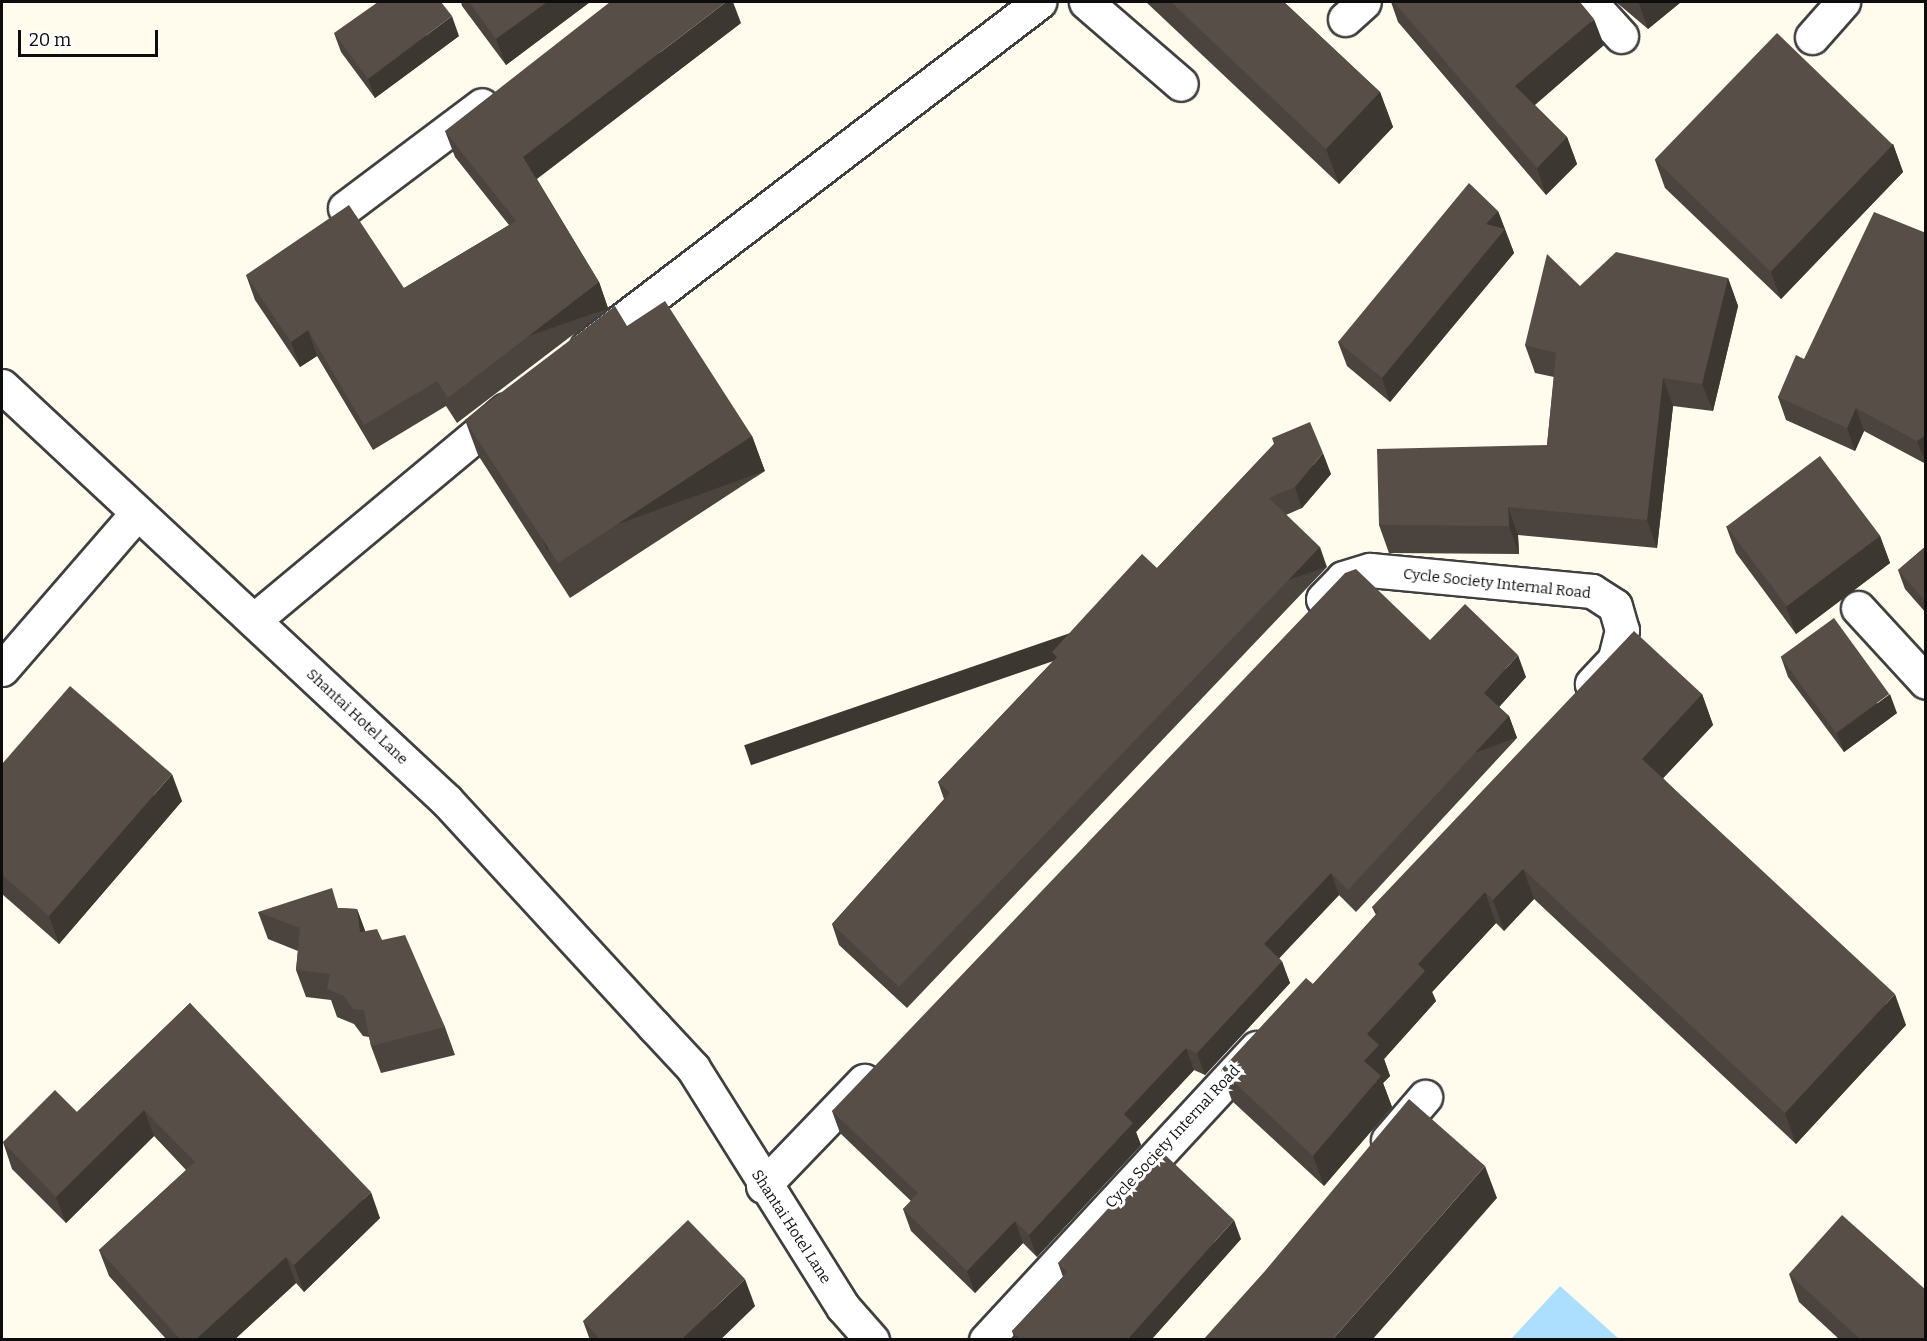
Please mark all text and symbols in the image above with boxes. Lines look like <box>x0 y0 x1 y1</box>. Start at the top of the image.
scale bar <box>21 18 160 56</box>
text: 20 m <box>29 29 71 51</box>
street label: Cycle Society Internal Road <box>1402 565 1592 603</box>
street label: Shantai Hotel Lane <box>303 665 411 769</box>
street label: Cycle Society Internal Road <box>1102 1062 1244 1212</box>
street label: Shantai Hotel Lane <box>747 1167 835 1287</box>

